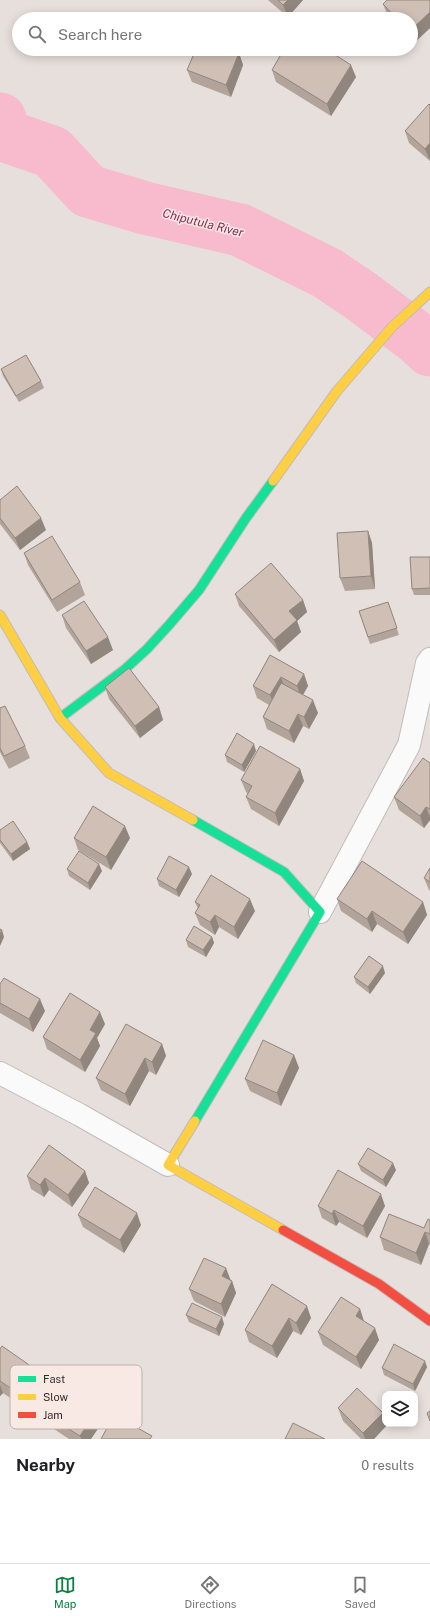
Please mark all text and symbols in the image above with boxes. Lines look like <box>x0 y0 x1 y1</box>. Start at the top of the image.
search box <box>12 12 418 56</box>
icon: search <box>26 23 48 45</box>
text: Search here <box>58 26 142 43</box>
water label: Chiputula River <box>161 206 245 240</box>
legend <box>10 1365 142 1429</box>
text: Fast <box>43 1373 65 1385</box>
text: Slow <box>43 1391 69 1403</box>
map controls <box>382 1391 418 1427</box>
button: layers <box>382 1391 418 1427</box>
text: Jam <box>43 1409 63 1421</box>
text: Nearby <box>16 1455 75 1475</box>
text: 0 results <box>361 1458 414 1473</box>
tab: Map <box>54 1574 76 1610</box>
tab: Directions <box>185 1574 236 1610</box>
tab: Saved <box>344 1574 376 1610</box>

